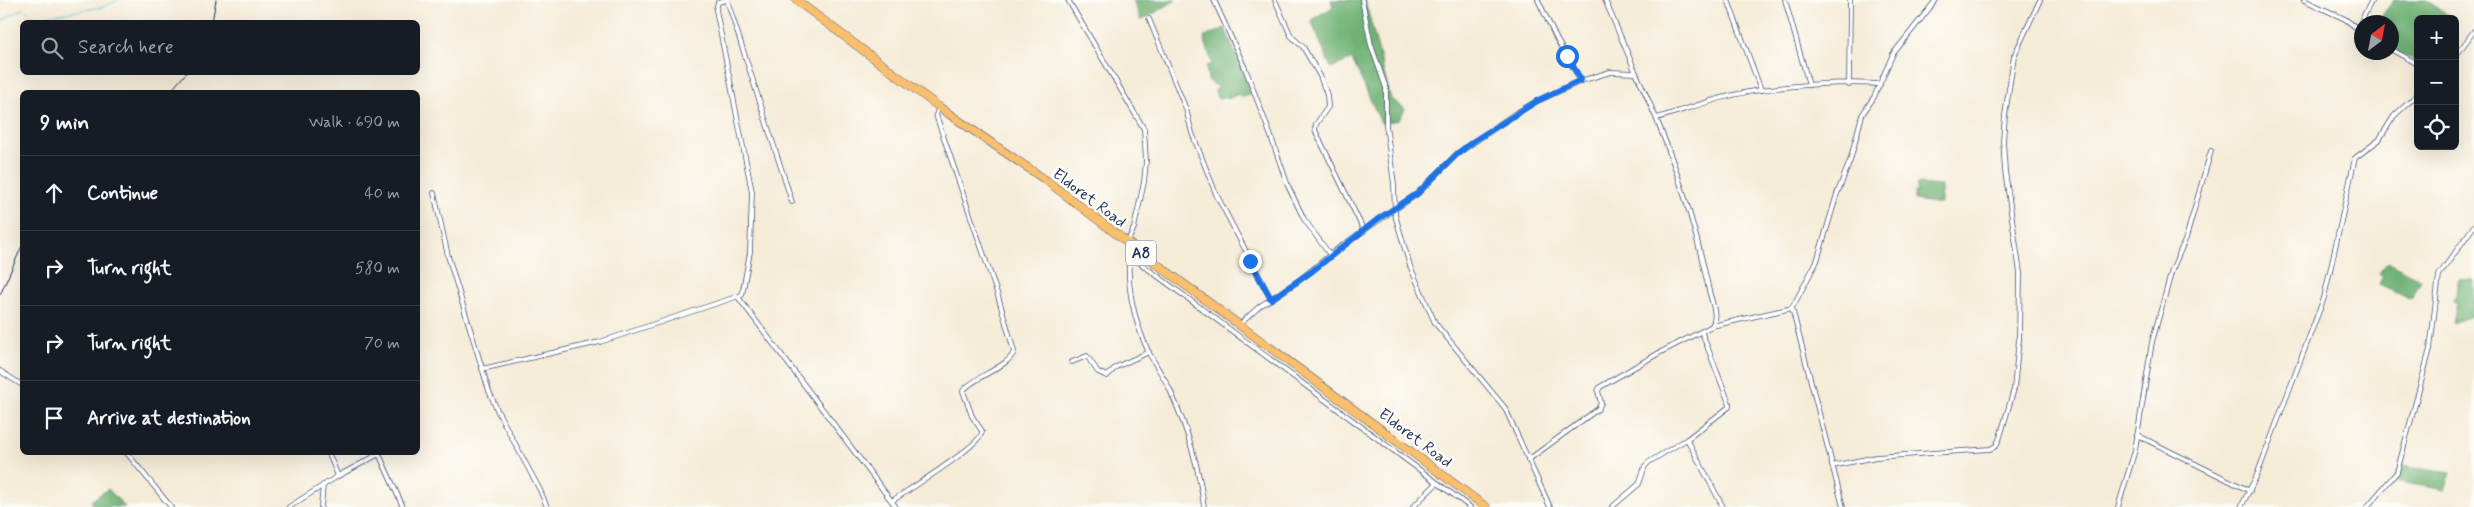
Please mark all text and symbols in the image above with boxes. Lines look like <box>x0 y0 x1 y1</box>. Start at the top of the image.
north arrow <box>2354 15 2399 60</box>
map controls <box>2414 15 2459 150</box>
button: + <box>2414 15 2459 60</box>
search box <box>20 20 420 75</box>
icon: search <box>38 34 66 62</box>
text: Search here <box>78 35 174 60</box>
route start <box>1556 45 1579 68</box>
button: − <box>2414 60 2459 105</box>
button: locate <box>2414 105 2459 150</box>
text: 9 min <box>40 109 89 137</box>
text: Walk · 690 m <box>309 112 400 133</box>
street label: Eldoret Road <box>1048 164 1130 233</box>
icon: ahead <box>40 179 68 207</box>
text: Continue <box>87 181 158 206</box>
text: 40 m <box>364 183 400 204</box>
road number: A8 <box>1126 240 1156 266</box>
route end <box>1239 250 1262 273</box>
icon: right <box>40 254 68 282</box>
text: Turn right <box>87 256 171 281</box>
text: 580 m <box>355 258 400 279</box>
icon: right <box>40 329 68 357</box>
text: Turn right <box>87 331 171 356</box>
text: 70 m <box>364 333 400 354</box>
icon: arrive <box>40 404 68 432</box>
street label: Eldoret Road <box>1374 404 1456 473</box>
text: Arrive at destination <box>87 406 251 431</box>

